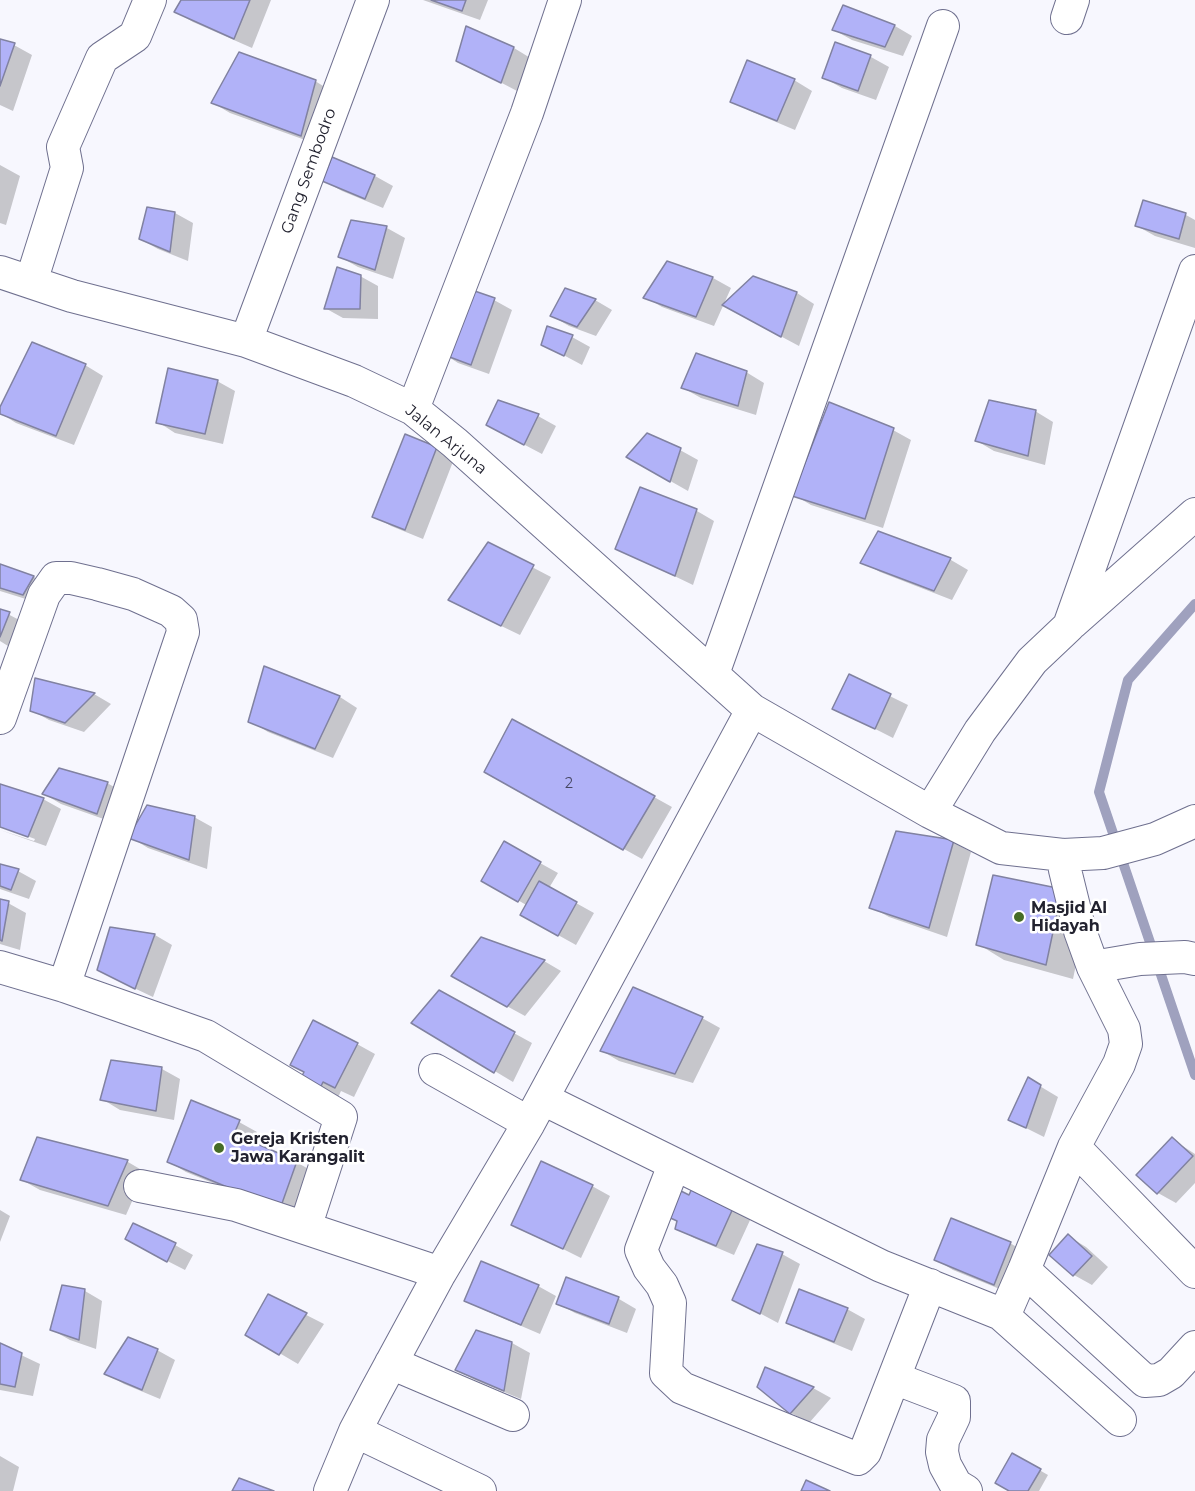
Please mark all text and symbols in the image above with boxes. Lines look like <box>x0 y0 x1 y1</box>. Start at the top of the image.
street label: Gang Sembodro <box>277 106 341 236</box>
street label: Jalan Arjuna <box>401 401 491 479</box>
house number: 2 <box>565 776 573 792</box>
place label: Masjid Al Hidayah <box>1031 898 1107 936</box>
marker: Masjid Al Hidayah <box>1012 910 1026 924</box>
place label: Gereja Kristen Jawa Karangalit <box>231 1129 365 1167</box>
marker: Gereja Kristen Jawa Karangalit <box>212 1141 226 1155</box>

